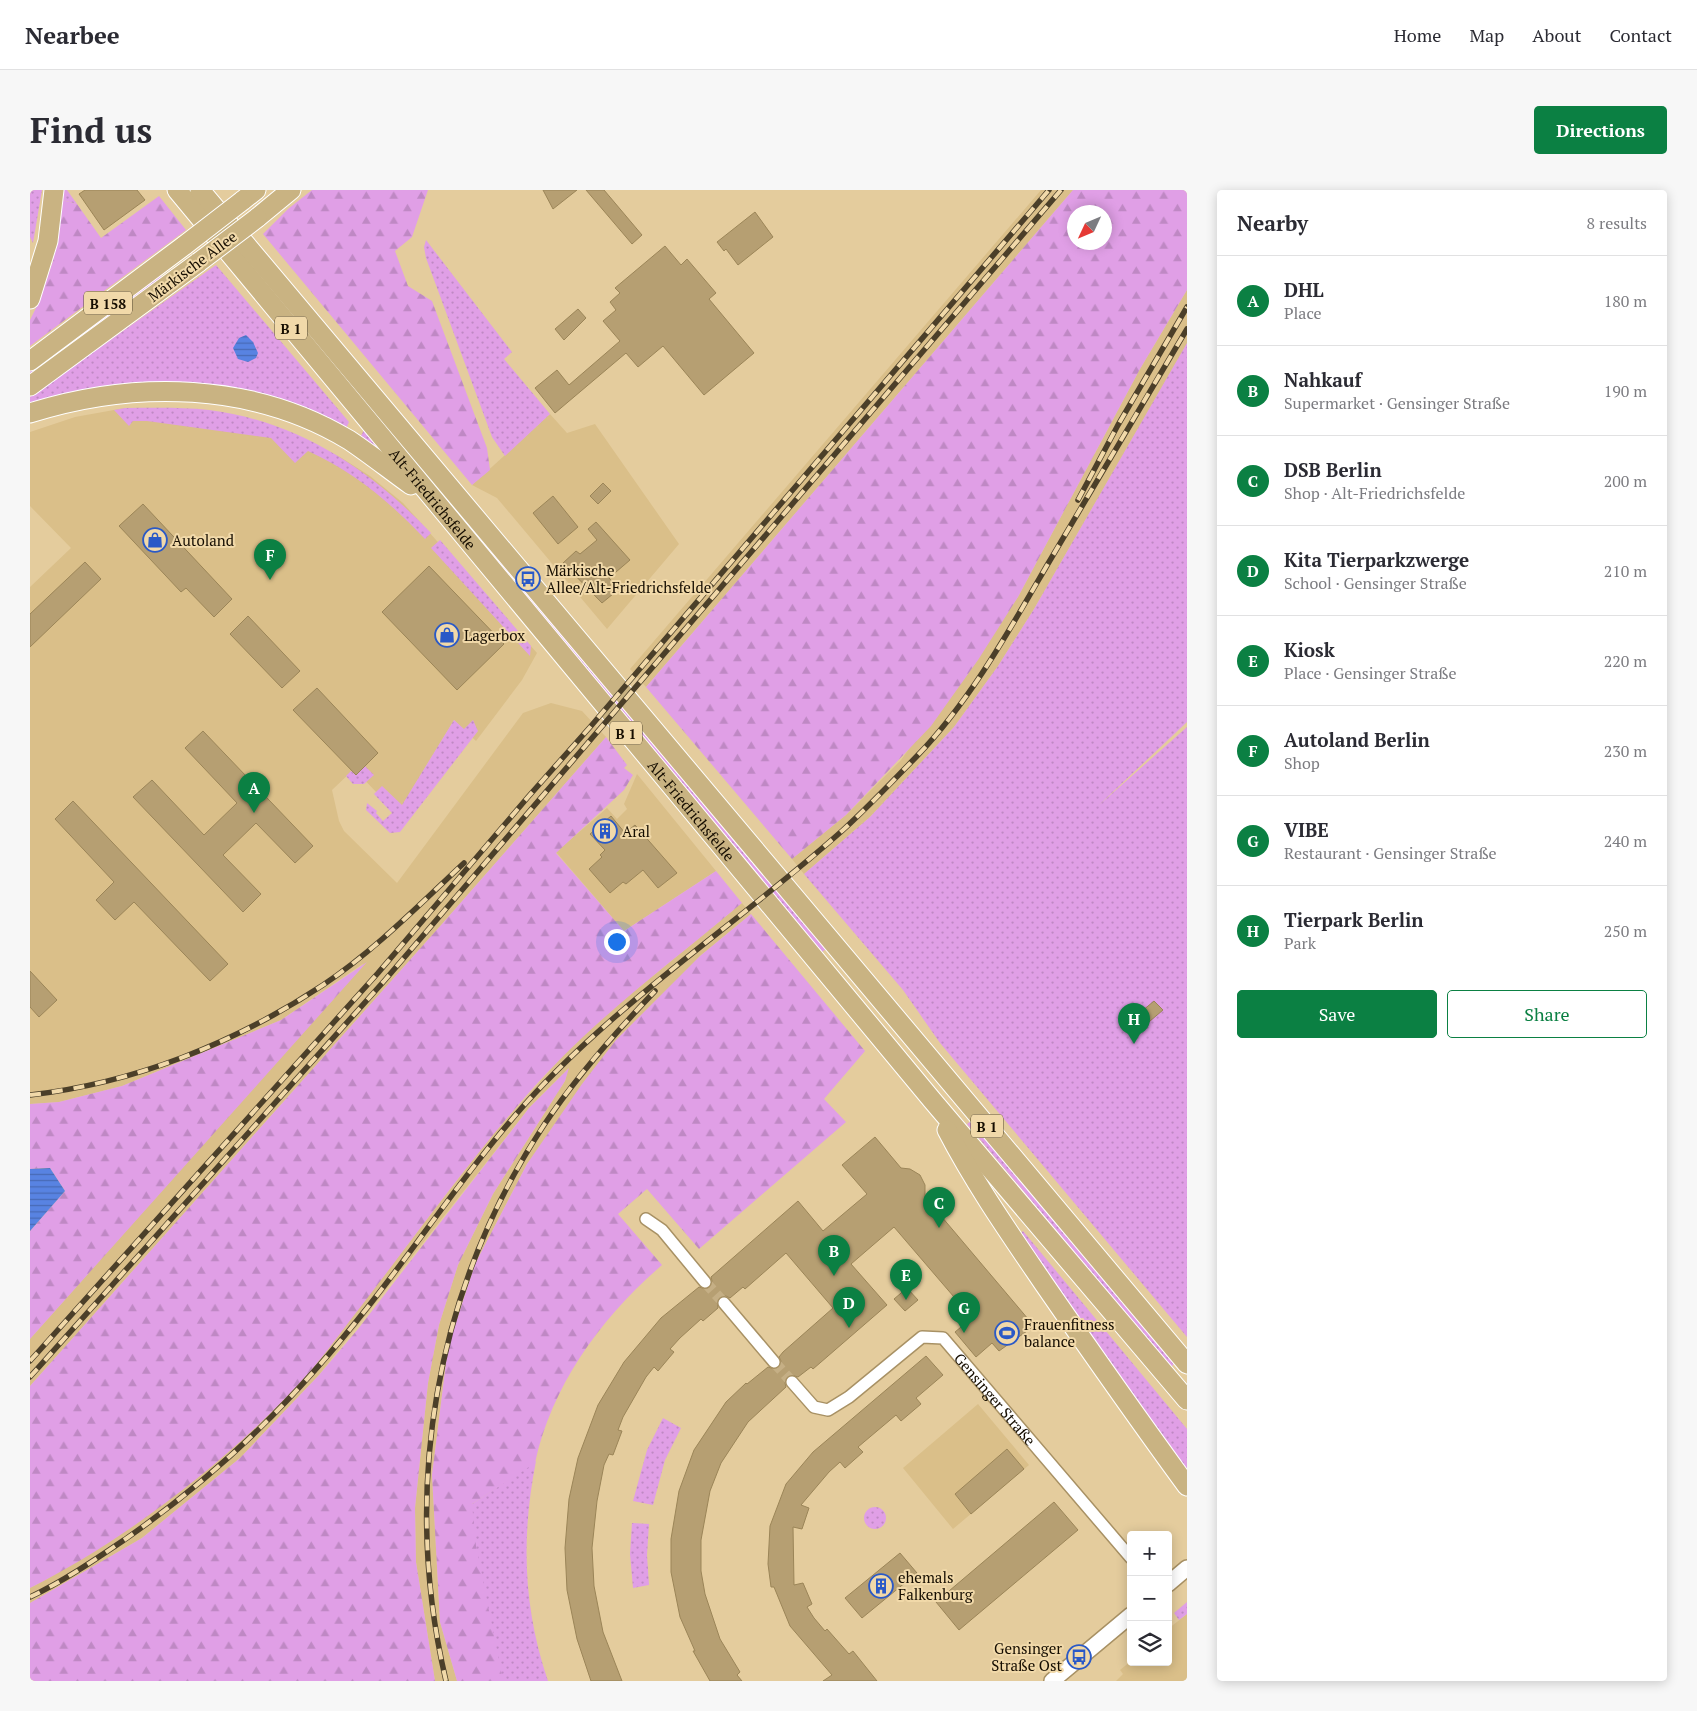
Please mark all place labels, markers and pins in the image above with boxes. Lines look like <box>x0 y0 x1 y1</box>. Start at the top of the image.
shop icon: Autoland <box>142 527 168 553</box>
place label: Autoland <box>172 530 234 550</box>
pin: F <box>254 539 286 580</box>
place label: Märkische Allee/Alt-Friedrichsfelde <box>546 560 711 597</box>
bus stop icon: Märkische Allee/Alt-Friedrichsfelde <box>515 566 541 592</box>
shop icon: Lagerbox <box>434 622 460 648</box>
place label: Lagerbox <box>464 625 525 645</box>
pin: A <box>238 772 270 813</box>
building icon: Aral <box>592 818 618 844</box>
place label: Aral <box>622 821 650 841</box>
pin: H <box>1118 1003 1150 1044</box>
pin: C <box>923 1187 955 1228</box>
pin: B <box>818 1235 850 1276</box>
pin: E <box>890 1259 922 1300</box>
pin: D <box>833 1287 865 1328</box>
pin: G <box>948 1292 980 1333</box>
place label: Frauenfitness balance <box>1024 1314 1115 1351</box>
sports icon: Frauenfitness balance <box>994 1320 1020 1346</box>
place label: ehemals Falkenburg <box>898 1567 974 1604</box>
building icon: ehemals Falkenburg <box>868 1573 894 1599</box>
place label: Gensinger Straße Ost <box>991 1638 1062 1675</box>
bus stop icon: Gensinger Straße Ost <box>1066 1644 1092 1670</box>

